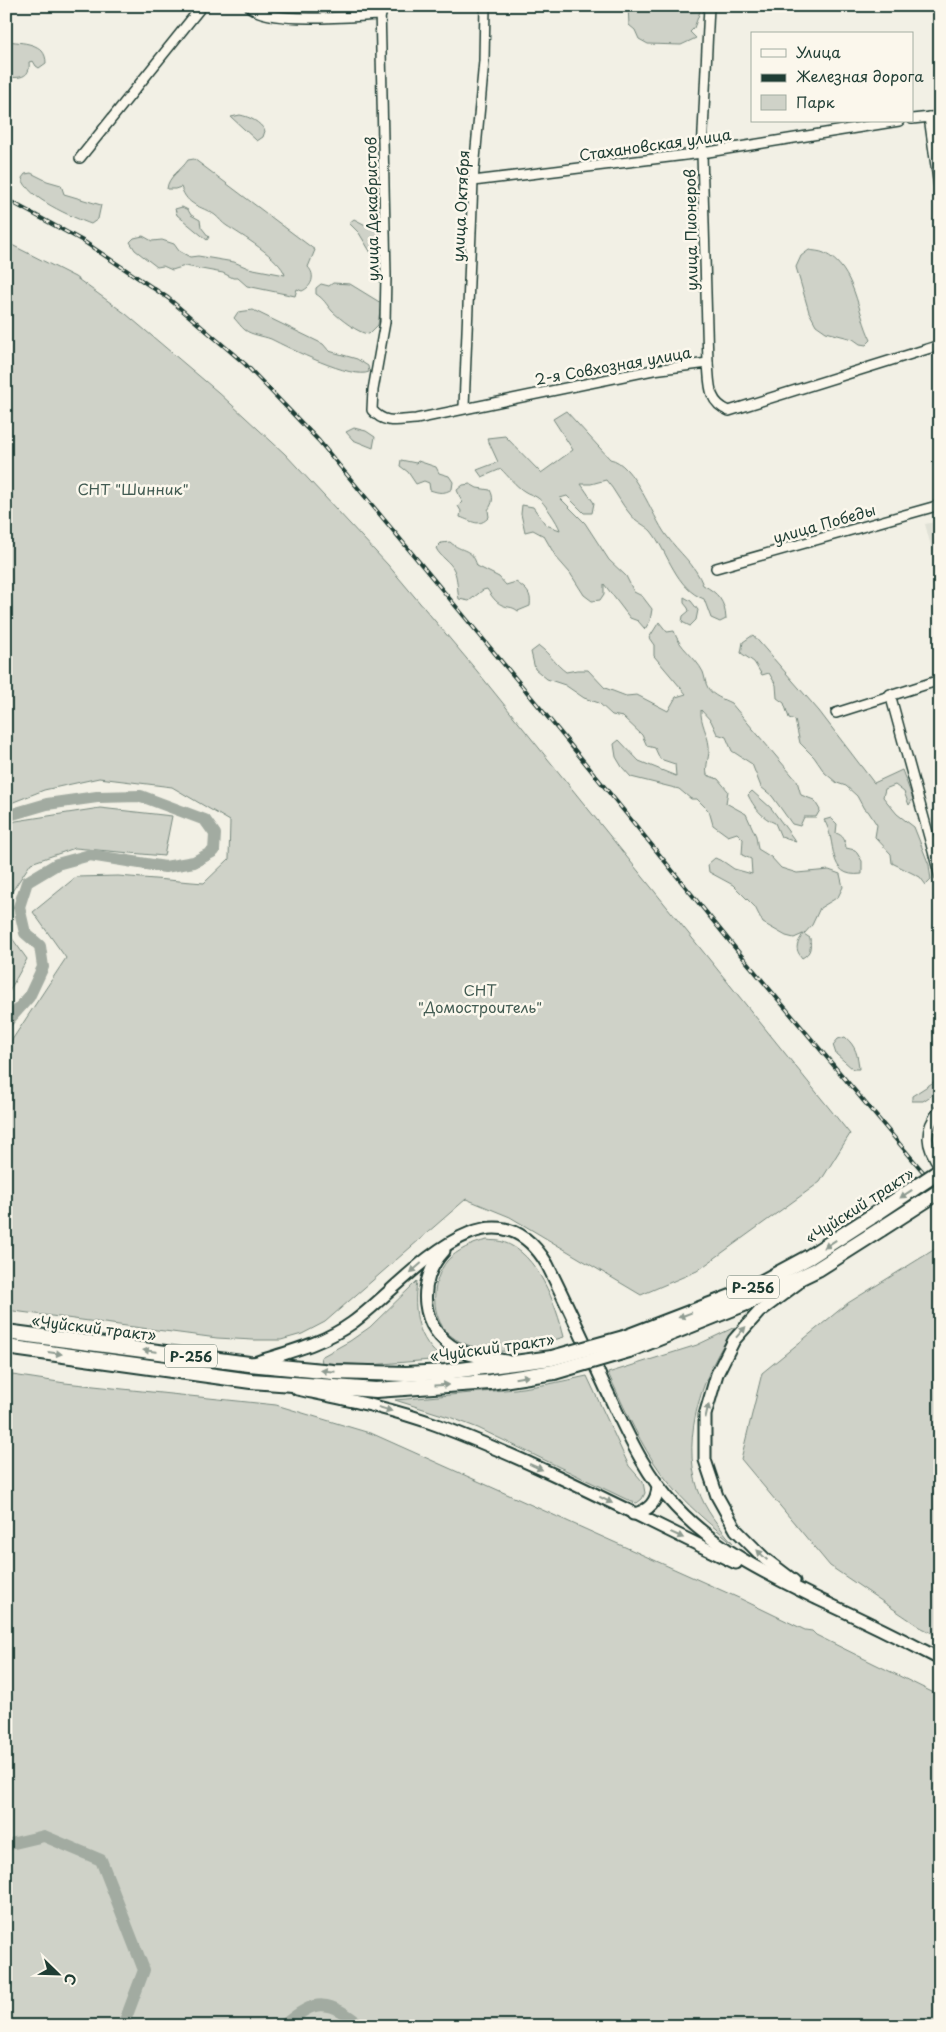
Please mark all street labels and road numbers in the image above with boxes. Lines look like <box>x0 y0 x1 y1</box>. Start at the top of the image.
street label: Стахановская улица <box>577 122 733 166</box>
street label: улица Декабристов <box>358 136 384 281</box>
street label: улица Октября <box>446 150 474 262</box>
street label: улица Пионеров <box>677 169 703 291</box>
street label: 2-я Совхозная улица <box>533 340 694 390</box>
street label: улица Победы <box>770 497 878 549</box>
street label: «Чуйский тракт» <box>800 1161 918 1249</box>
road number: Р-256 <box>727 1275 779 1298</box>
street label: «Чуйский тракт» <box>30 1308 158 1346</box>
street label: «Чуйский тракт» <box>428 1327 556 1367</box>
road number: Р-256 <box>165 1344 217 1368</box>

